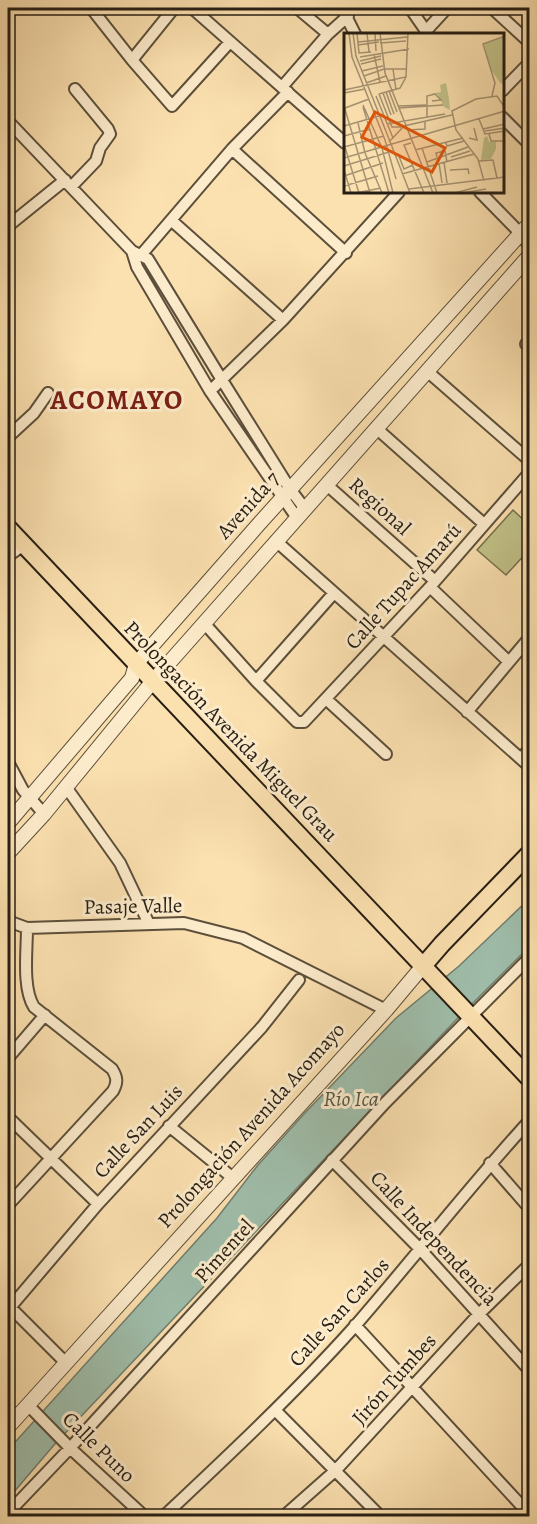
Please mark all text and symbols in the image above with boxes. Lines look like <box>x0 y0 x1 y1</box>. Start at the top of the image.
inset map <box>344 33 504 194</box>
district label: ACOMAYO <box>49 382 184 418</box>
street label: Avenida 7 <box>210 465 286 545</box>
street label: Regional <box>343 471 417 541</box>
street label: Calle Tupac Amarú <box>339 516 468 655</box>
street label: Prolongación Avenida Miguel Grau <box>118 614 345 848</box>
street label: Pasaje Valle <box>83 891 183 921</box>
street label: Prolongación Avenida Acomayo <box>151 1016 351 1234</box>
street label: Calle San Luis <box>87 1078 189 1184</box>
water label: Río Ica <box>323 1084 379 1114</box>
street label: Calle Independencia <box>364 1164 504 1312</box>
street label: Pimentel <box>188 1213 260 1289</box>
street label: Calle San Carlos <box>282 1251 396 1373</box>
street label: Jirón Tumbes <box>345 1327 443 1431</box>
street label: Calle Puno <box>56 1405 142 1489</box>

